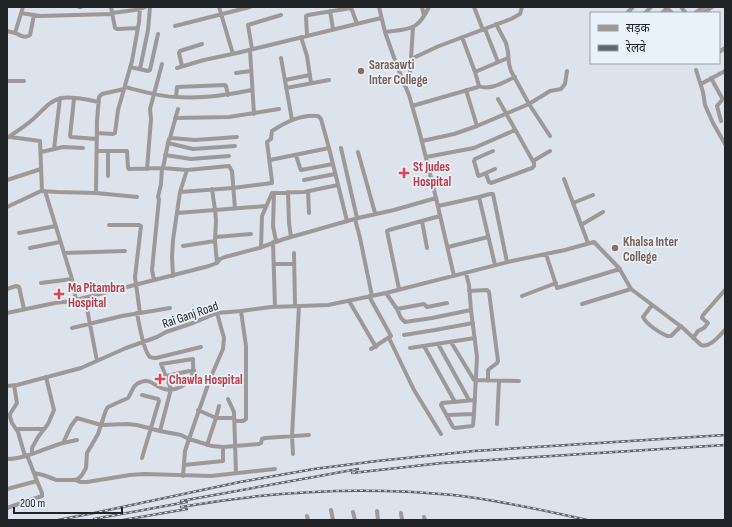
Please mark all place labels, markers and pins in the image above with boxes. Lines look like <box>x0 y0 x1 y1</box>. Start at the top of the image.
place label: Sarasawti Inter College <box>369 57 428 88</box>
marker: Sarasawti Inter College <box>356 66 366 76</box>
place label: St Judes Hospital <box>413 159 451 190</box>
marker: St Judes Hospital <box>398 167 410 179</box>
place label: Khalsa Inter College <box>623 234 678 265</box>
marker: Khalsa Inter College <box>610 243 620 253</box>
place label: Ma Pitambra Hospital <box>68 280 125 311</box>
marker: Ma Pitambra Hospital <box>53 288 65 300</box>
place label: Chawla Hospital <box>169 372 243 388</box>
marker: Chawla Hospital <box>154 373 166 385</box>

